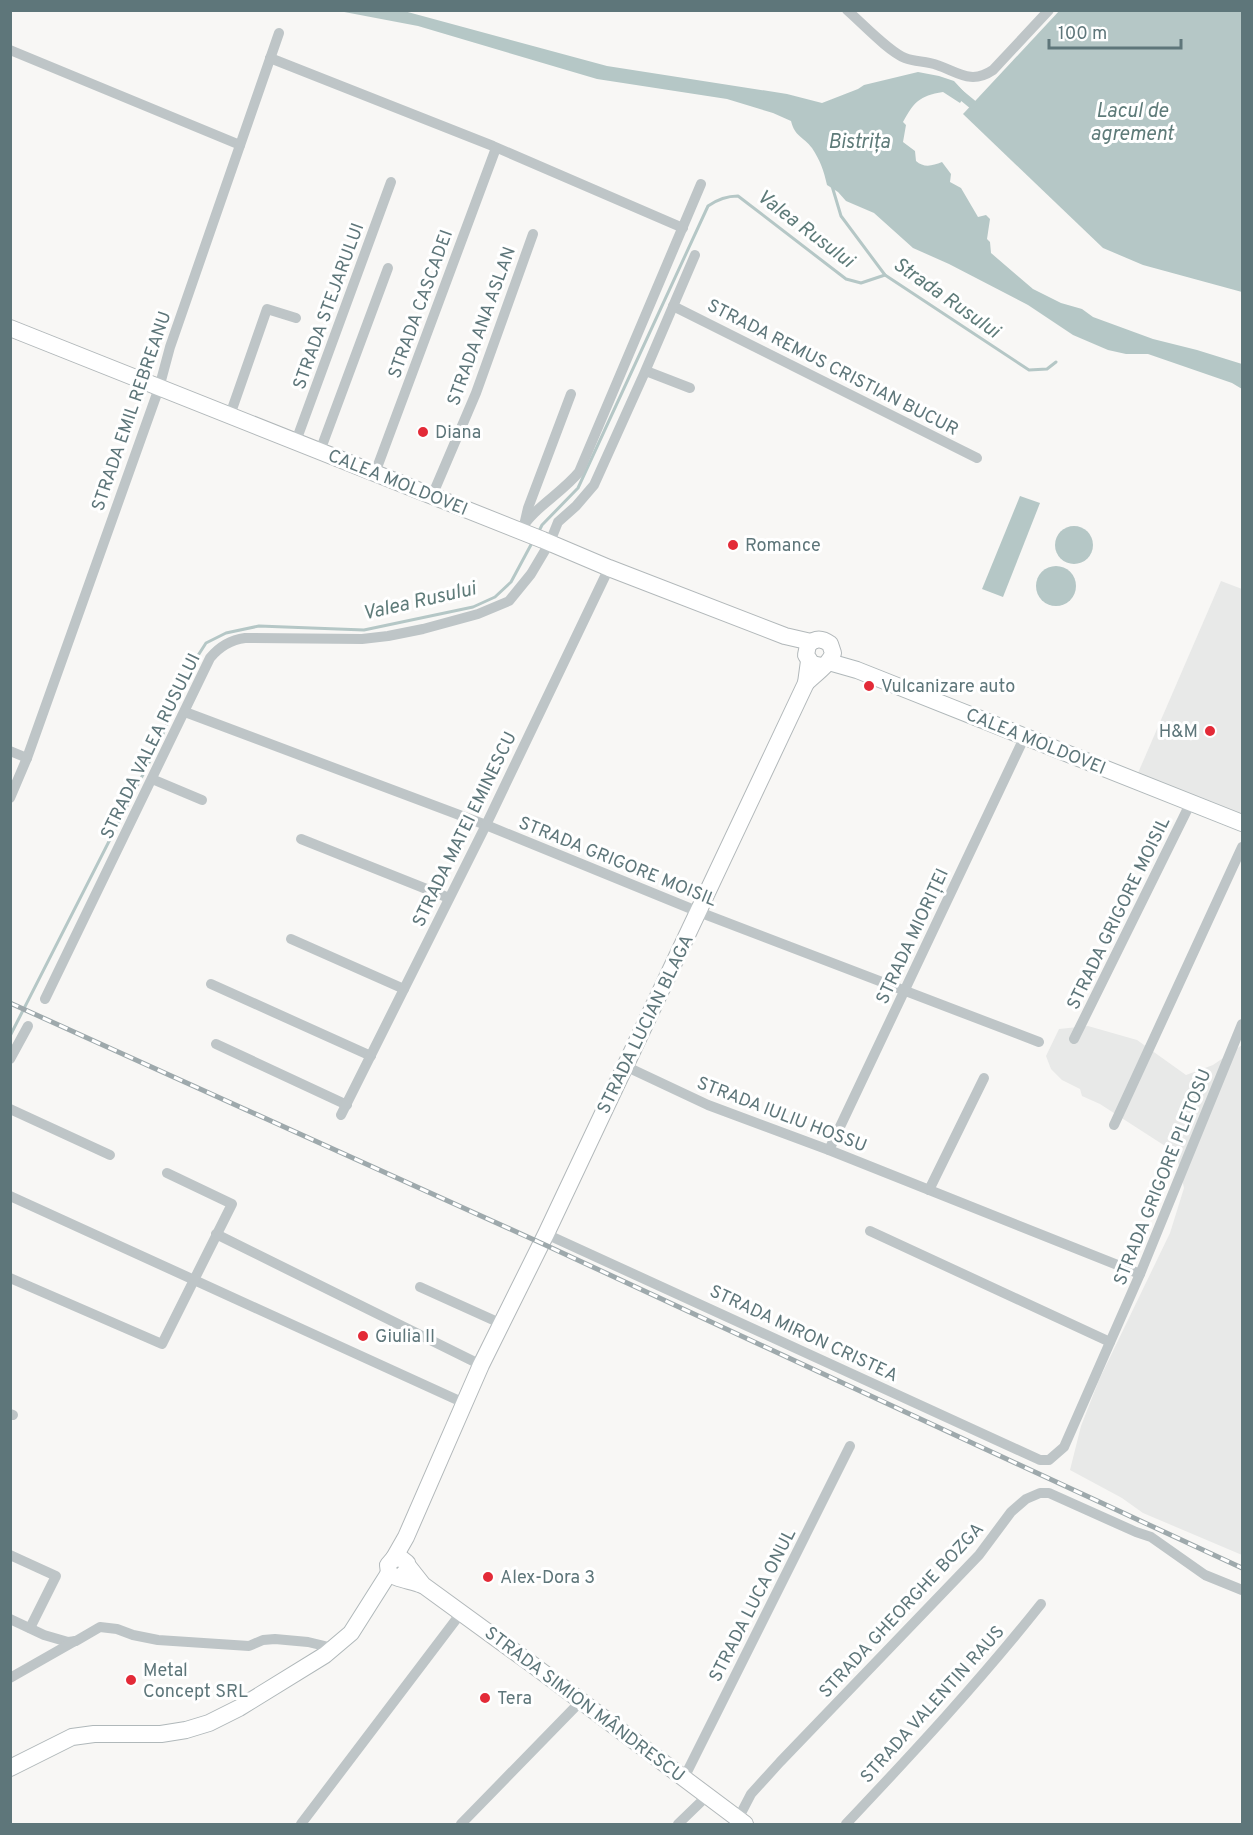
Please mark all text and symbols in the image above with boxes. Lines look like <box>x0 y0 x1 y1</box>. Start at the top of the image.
scale bar <box>1049 12 1181 50</box>
text: 100 m <box>1058 23 1107 46</box>
water label: Lacul de agrement <box>1090 99 1175 148</box>
water label: Bistrița <box>828 130 891 156</box>
water label: Valea Rusului <box>751 184 860 275</box>
street label: STRADA STEJARULUI <box>289 220 370 393</box>
street label: STRADA CASCADEI <box>384 227 459 382</box>
street label: STRADA ANA ASLAN <box>443 244 522 409</box>
water label: Strada Rusului <box>887 252 1005 346</box>
street label: STRADA REMUS CRISTIAN BUCUR <box>703 295 962 442</box>
street label: STRADA EMIL REBREANU <box>87 309 177 514</box>
place label: Diana <box>435 422 481 445</box>
marker: Diana <box>416 425 430 439</box>
street label: CALEA MOLDOVEI <box>324 445 471 522</box>
place label: Romance <box>745 535 821 558</box>
marker: Romance <box>726 538 740 552</box>
water label: Valea Rusului <box>360 576 480 628</box>
street label: STRADA VALEA RUSULUI <box>96 650 206 843</box>
place label: Vulcanizare auto <box>881 676 1015 699</box>
marker: Vulcanizare auto <box>862 679 876 693</box>
street label: CALEA MOLDOVEI <box>962 704 1109 781</box>
place label: H&M <box>1159 721 1198 744</box>
marker: H&M <box>1203 724 1217 738</box>
street label: STRADA MATEI EMINESCU <box>408 728 523 931</box>
street label: STRADA GRIGORE MOISIL <box>515 812 720 913</box>
street label: STRADA GRIGORE MOISIL <box>1063 813 1176 1014</box>
street label: STRADA MIORIȚEI <box>872 865 955 1008</box>
street label: STRADA LUCIAN BLAGA <box>593 931 700 1118</box>
street label: STRADA GRIGORE PLETOSU <box>1109 1066 1217 1289</box>
street label: STRADA IULIU HOSSU <box>693 1072 870 1158</box>
street label: STRADA MIRON CRISTEA <box>705 1281 901 1388</box>
place label: Giulia II <box>375 1326 435 1349</box>
marker: Giulia II <box>356 1329 370 1343</box>
street label: STRADA GHEORGHE BOZGA <box>815 1518 989 1704</box>
street label: STRADA LUCA ONUL <box>705 1525 802 1686</box>
place label: Alex-Dora 3 <box>500 1567 595 1590</box>
marker: Alex-Dora 3 <box>481 1570 495 1584</box>
street label: STRADA SIMION MÂNDRESCU <box>479 1621 690 1788</box>
street label: STRADA VALENTIN RAUS <box>856 1621 1010 1789</box>
place label: Metal Concept SRL <box>143 1660 248 1704</box>
marker: Metal Concept SRL <box>124 1673 138 1687</box>
place label: Tera <box>497 1688 532 1711</box>
marker: Tera <box>478 1691 492 1705</box>

